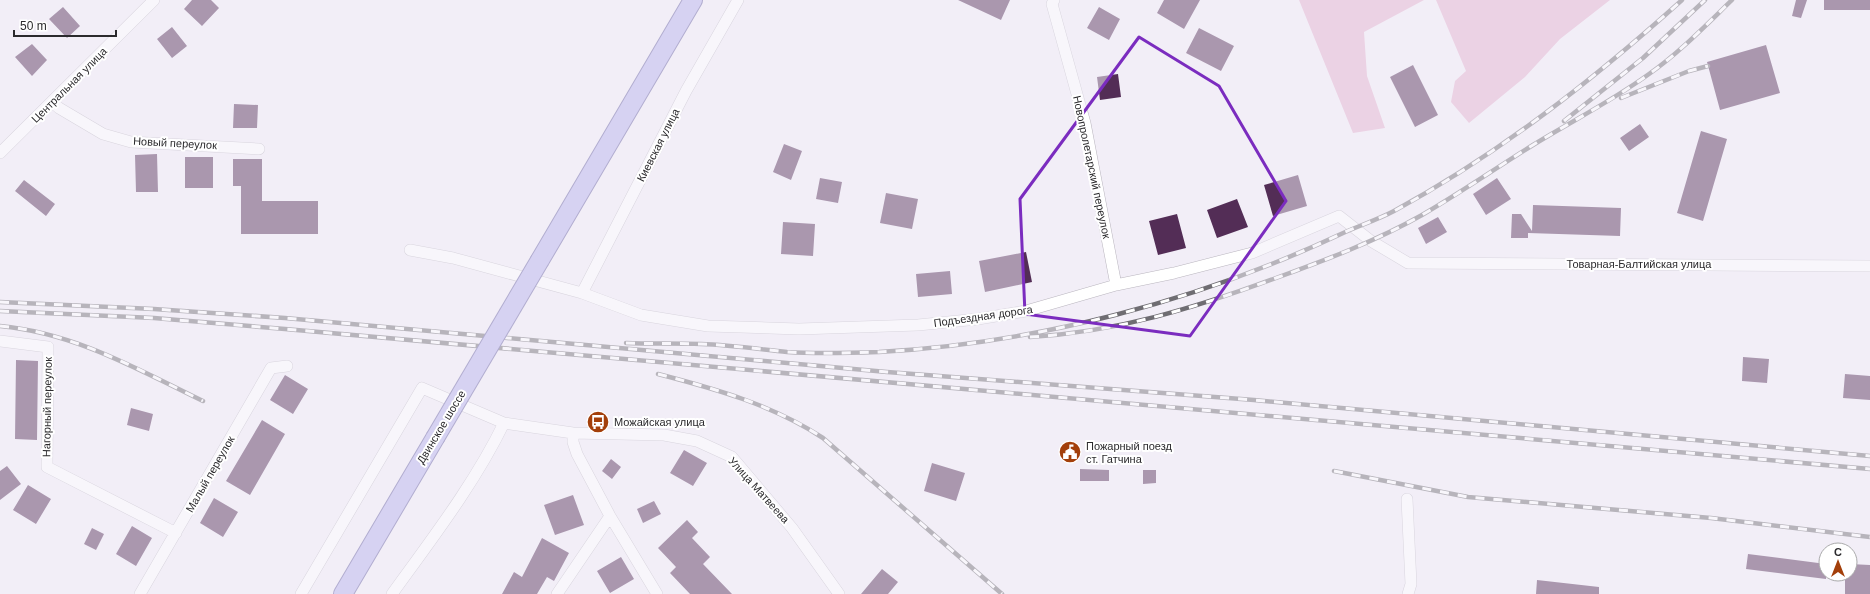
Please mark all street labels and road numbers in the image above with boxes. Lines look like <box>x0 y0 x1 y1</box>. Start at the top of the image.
street label: Центральная улица <box>29 44 110 125</box>
street label: Новопролетарский переулок <box>1071 94 1113 240</box>
street label: Киевская улица <box>634 106 682 184</box>
street label: Новый переулок <box>133 135 217 151</box>
street label: Товарная-Балтийская улица <box>1567 258 1712 270</box>
street label: Подъездная дорога <box>933 303 1034 329</box>
street label: Нагорный переулок <box>40 357 54 457</box>
street label: Двинское шоссе <box>414 388 468 466</box>
street label: Малый переулок <box>183 434 237 514</box>
street label: Улица Матвеева <box>726 455 792 526</box>

